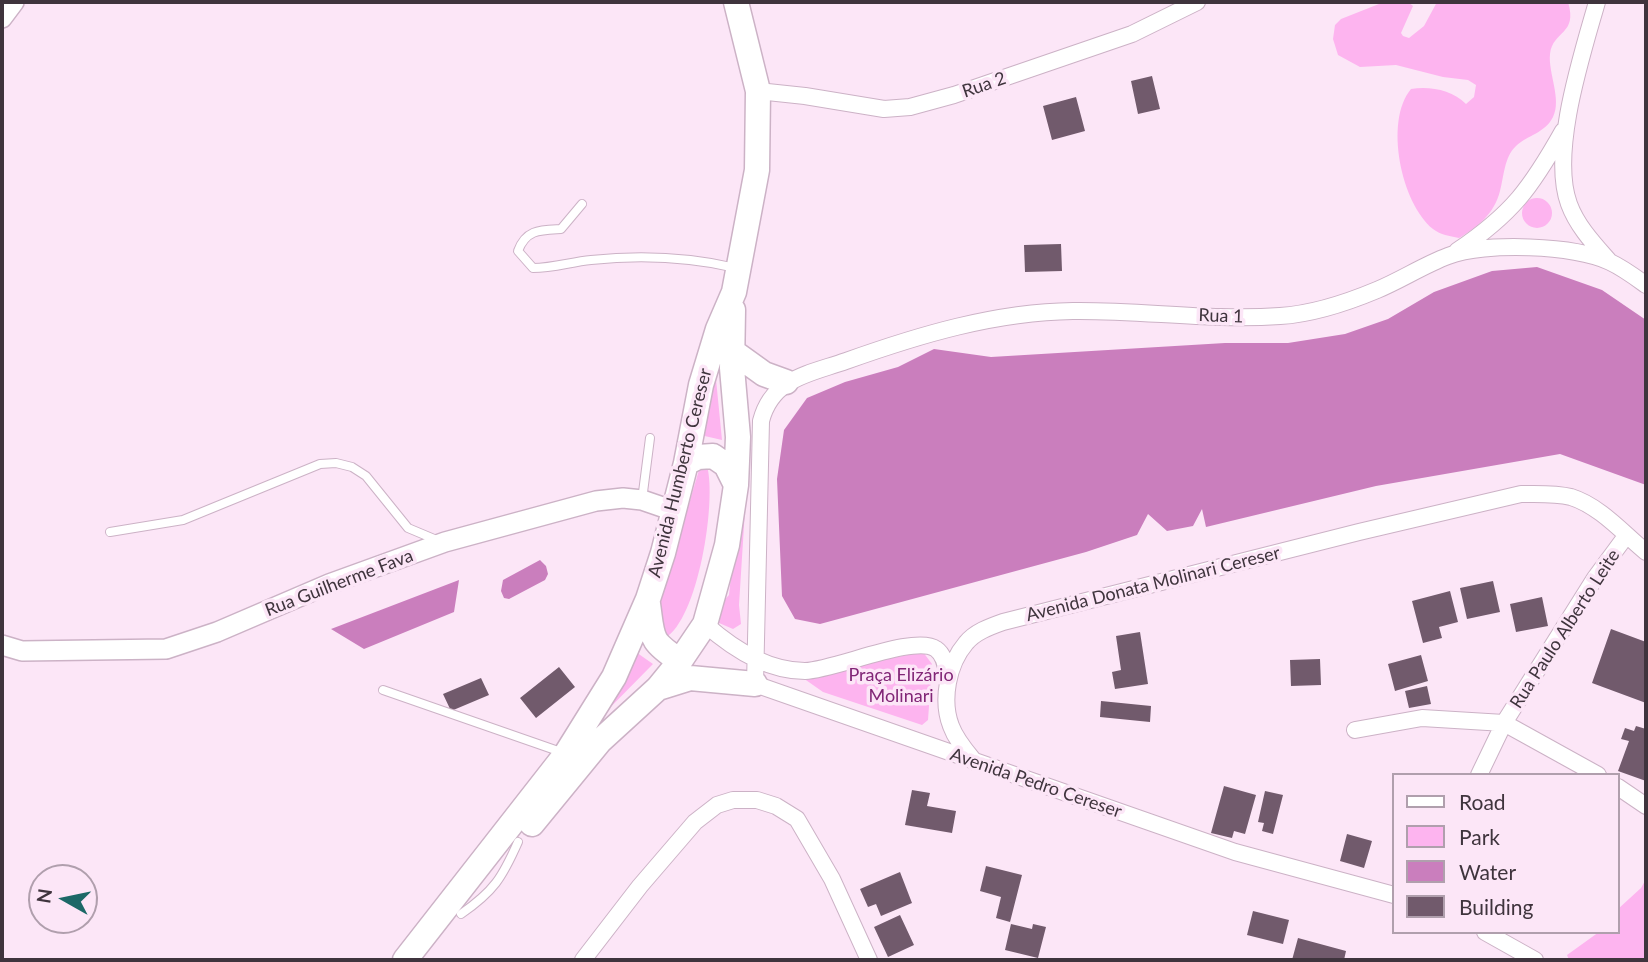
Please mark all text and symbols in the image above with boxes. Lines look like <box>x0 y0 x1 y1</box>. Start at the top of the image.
street label: Rua 2 <box>959 67 1009 103</box>
street label: Rua 1 <box>1198 304 1244 328</box>
street label: Avenida Humberto Cereser <box>644 366 716 580</box>
street label: Avenida Donata Molinari Cereser <box>1024 542 1282 626</box>
street label: Rua Guilherme Fava <box>262 545 416 621</box>
street label: Rua Paulo Alberto Leite <box>1506 545 1624 713</box>
park label: Praça Elizário Molinari <box>848 664 954 706</box>
street label: Avenida Pedro Cereser <box>947 744 1125 822</box>
legend <box>1392 773 1620 934</box>
text: Road <box>1459 789 1506 814</box>
text: Park <box>1459 824 1500 849</box>
text: Water <box>1459 859 1516 884</box>
north arrow <box>28 864 98 934</box>
text: N <box>31 887 56 905</box>
text: Building <box>1459 894 1534 919</box>

